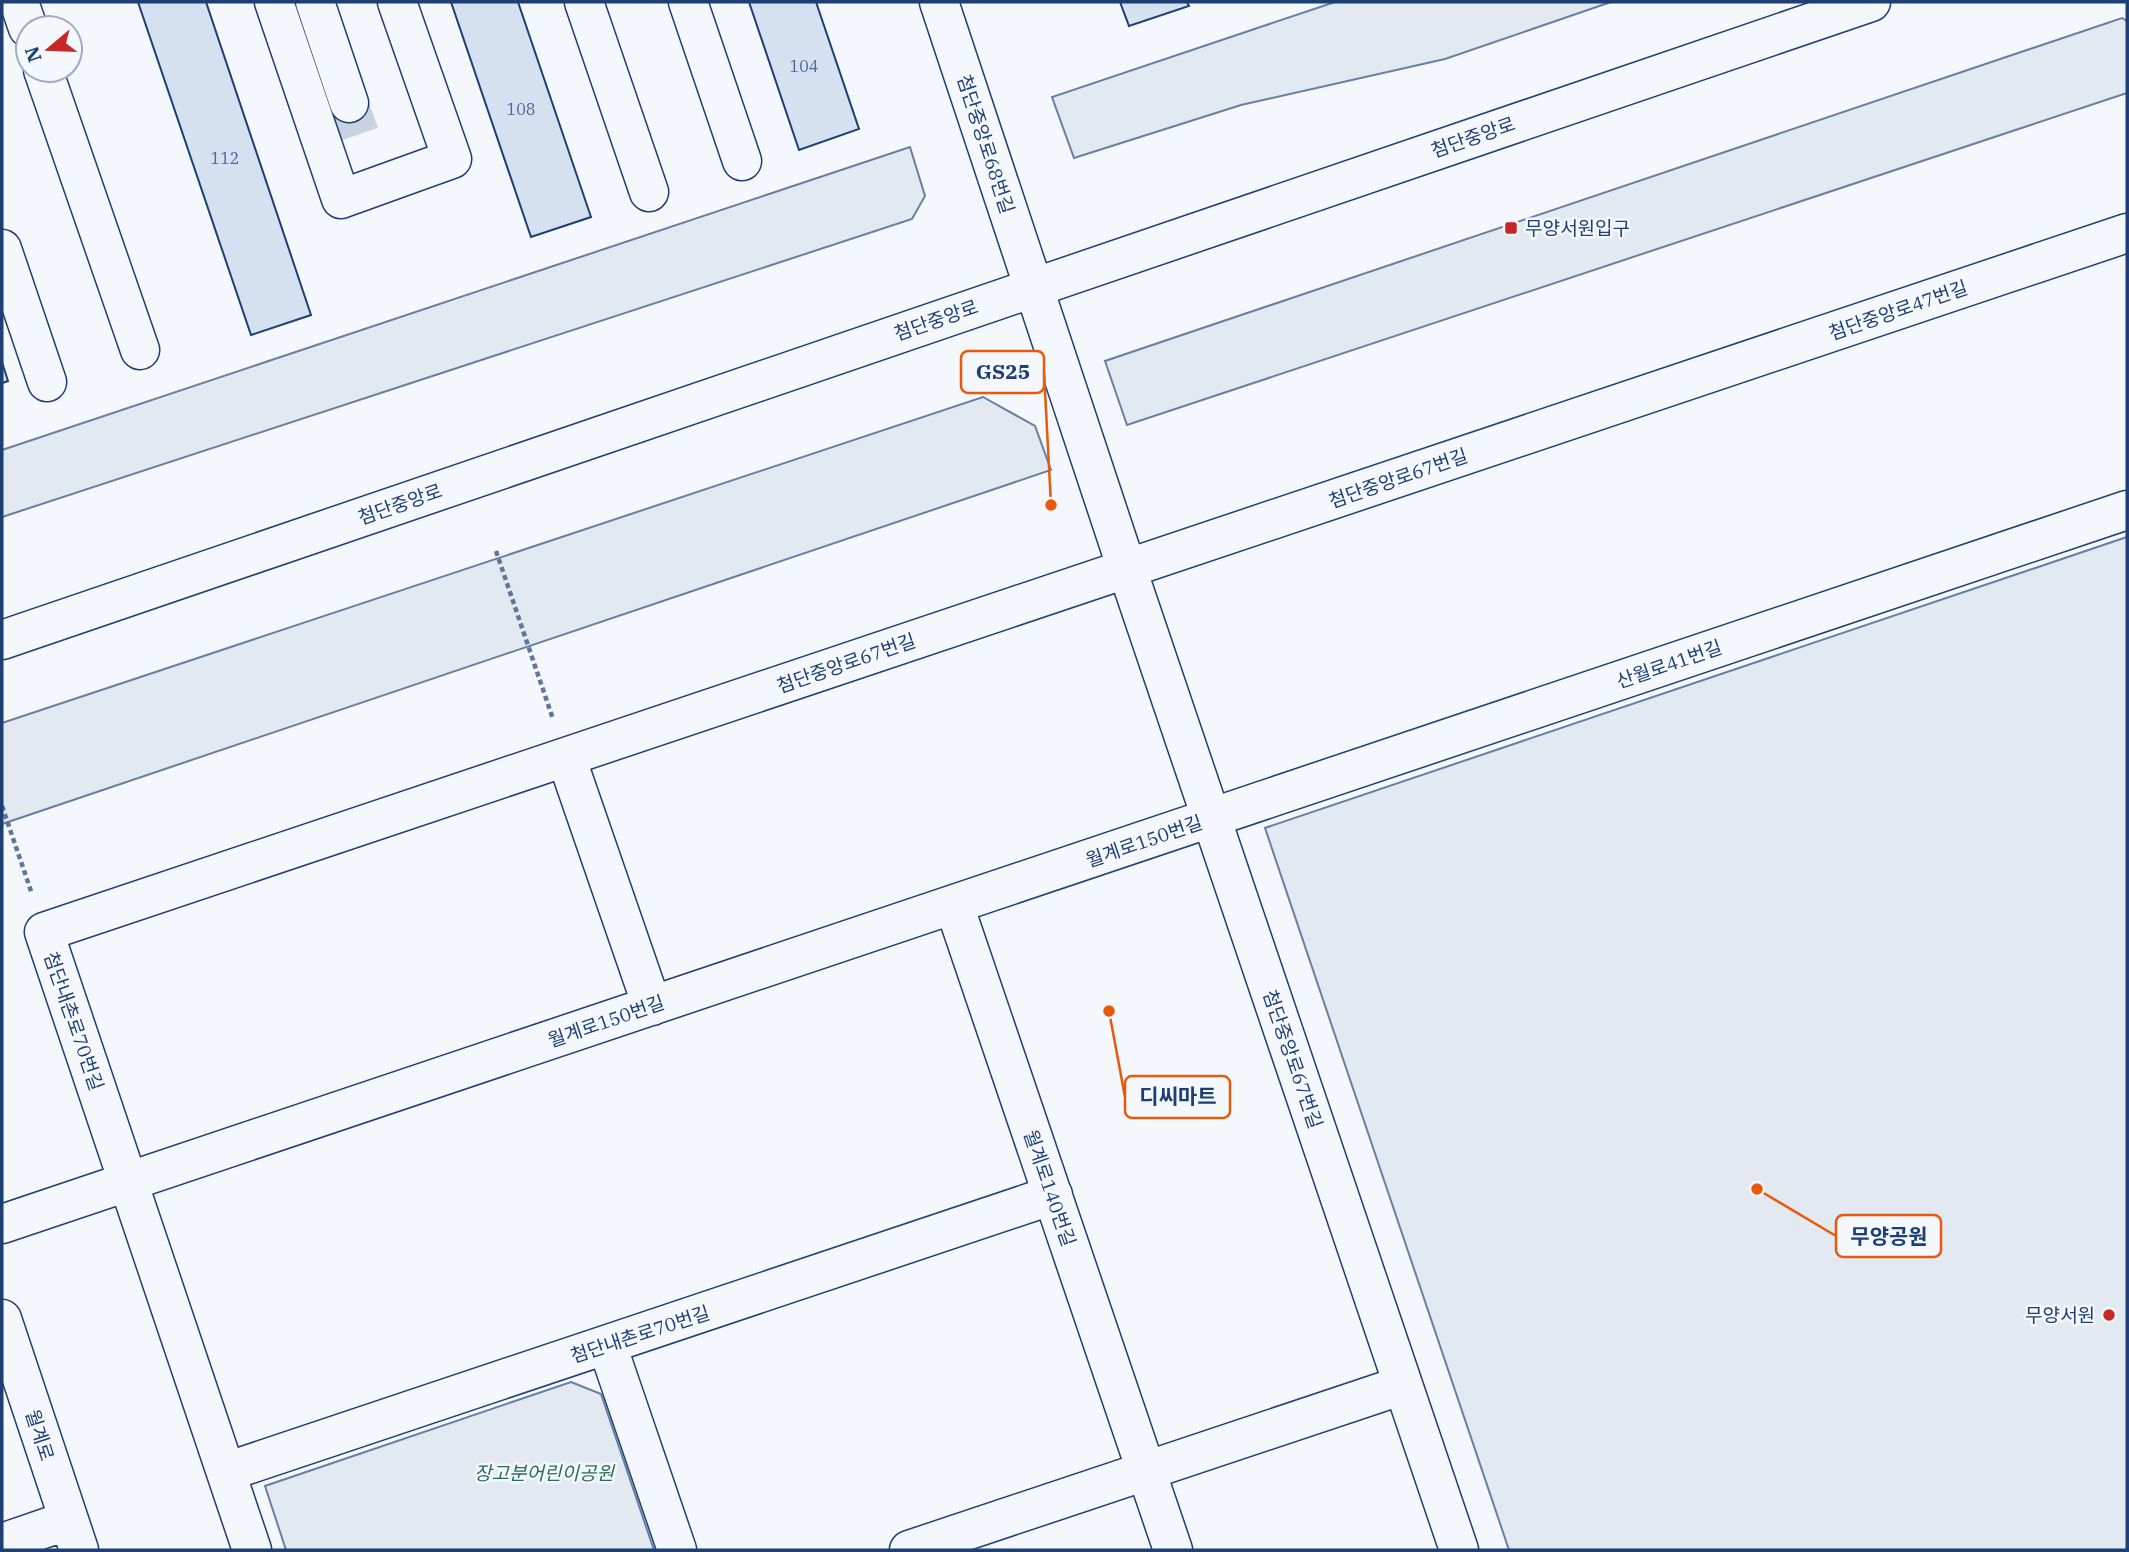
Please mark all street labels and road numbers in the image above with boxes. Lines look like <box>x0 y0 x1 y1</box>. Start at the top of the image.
street label: 첨단중앙로68번길 <box>952 71 1020 217</box>
street label: 첨단중앙로 <box>1428 111 1518 163</box>
street label: 첨단중앙로47번길 <box>1825 275 1971 345</box>
street label: 첨단중앙로 <box>891 294 981 346</box>
street label: 첨단중앙로67번길 <box>1325 443 1471 513</box>
street label: 첨단중앙로 <box>355 478 445 530</box>
street label: 첨단중앙로67번길 <box>773 628 919 698</box>
street label: 산월로41번길 <box>1613 635 1725 693</box>
street label: 월계로150번길 <box>1083 810 1205 872</box>
street label: 첨단내촌로70번길 <box>39 948 109 1094</box>
street label: 첨단중앙로67번길 <box>1258 986 1328 1132</box>
street label: 월계로150번길 <box>545 990 667 1052</box>
street label: 월계로140번길 <box>1019 1127 1081 1249</box>
street label: 첨단내촌로70번길 <box>567 1300 713 1368</box>
street label: 월계로 <box>20 1406 60 1464</box>

